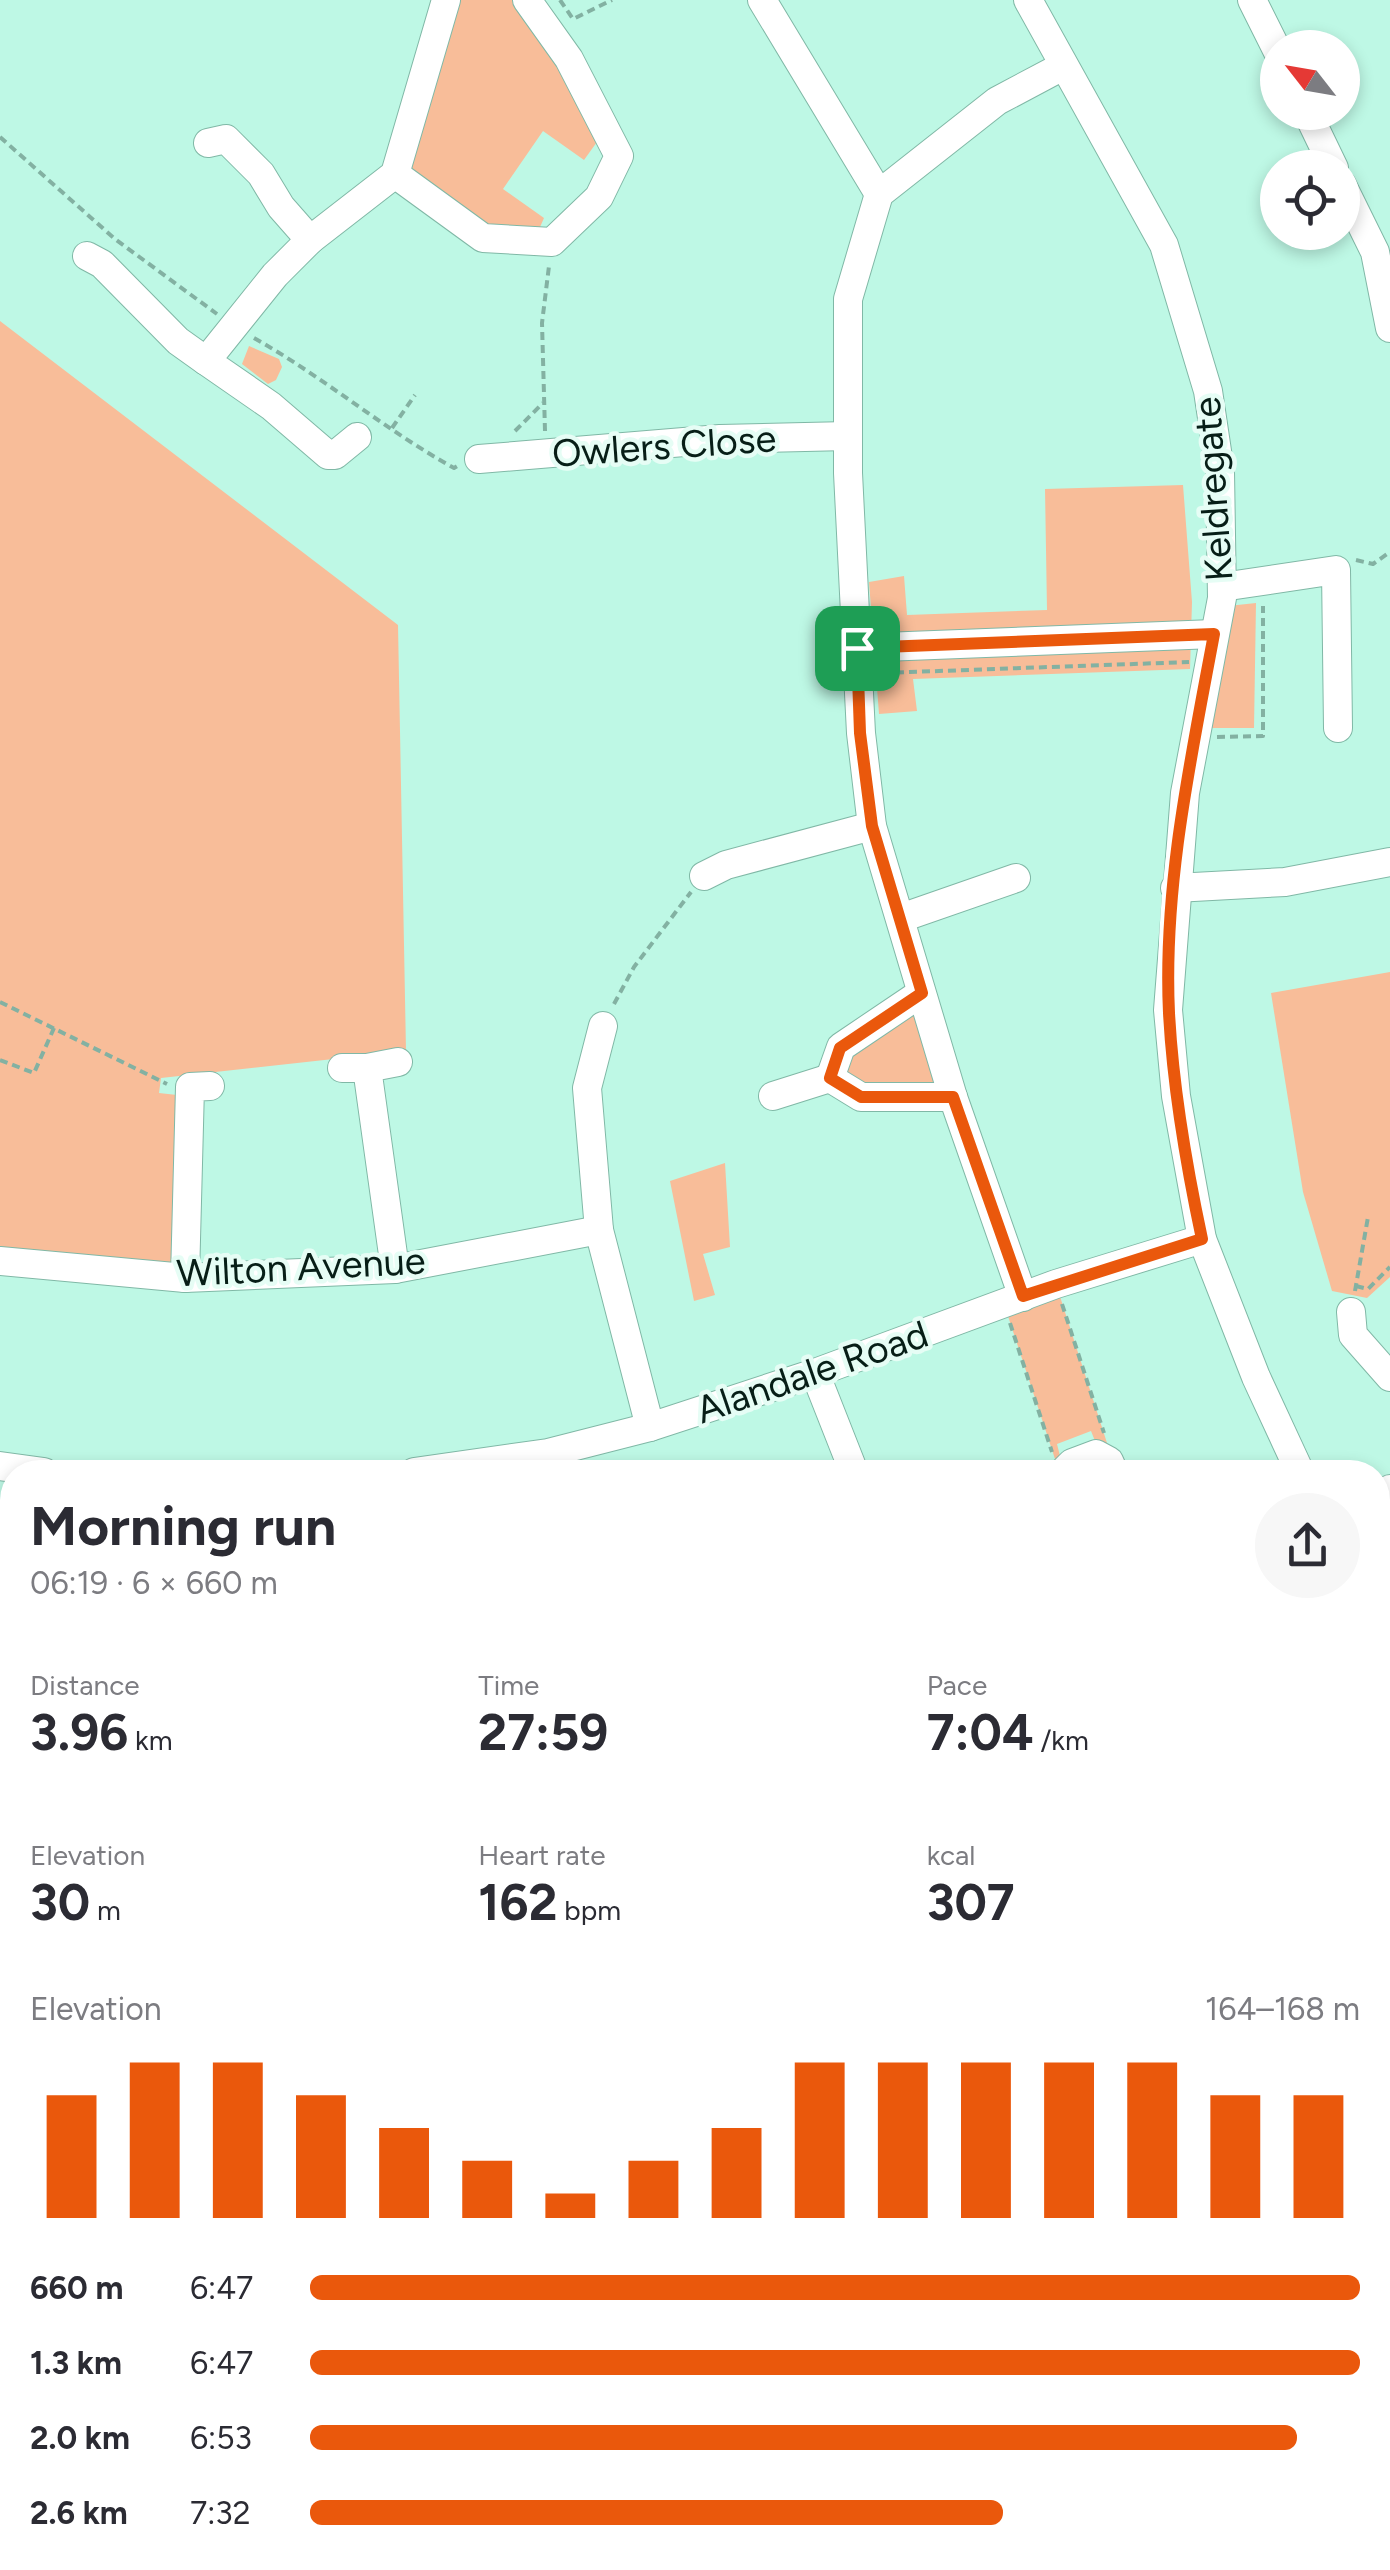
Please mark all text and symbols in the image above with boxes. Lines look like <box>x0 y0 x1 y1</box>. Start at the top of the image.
north arrow <box>1260 30 1360 130</box>
map controls <box>1260 30 1360 250</box>
button: locate <box>1260 150 1360 250</box>
street label: Keldregate <box>1184 395 1242 583</box>
street label: Owlers Close <box>550 415 778 477</box>
pin <box>815 606 900 691</box>
icon: arrive <box>830 621 885 676</box>
street label: Wilton Avenue <box>175 1238 427 1296</box>
street label: Alandale Road <box>690 1311 934 1433</box>
text: Morning run <box>30 1493 336 1559</box>
button: share <box>1255 1493 1360 1598</box>
text: 06:19 · 6 × 660 m <box>30 1564 278 1602</box>
text: Distance <box>30 1668 140 1702</box>
text: Time <box>478 1668 539 1702</box>
text: Pace <box>927 1668 987 1702</box>
text: 3.96 <box>30 1702 128 1763</box>
text: 27:59 <box>478 1702 608 1763</box>
text: 7:04 <box>927 1702 1034 1763</box>
text: km <box>128 1723 173 1757</box>
text: /km <box>1034 1723 1089 1757</box>
text: Elevation <box>30 1838 145 1872</box>
text: Heart rate <box>478 1838 605 1872</box>
text: kcal <box>927 1838 976 1872</box>
text: 30 <box>30 1872 90 1933</box>
text: 162 <box>478 1872 557 1933</box>
text: 307 <box>927 1872 1015 1933</box>
text: m <box>90 1893 121 1927</box>
text: bpm <box>557 1893 621 1927</box>
text: Elevation <box>30 1990 162 2028</box>
text: 164–168 m <box>1205 1990 1360 2028</box>
text: 660 m <box>30 2269 123 2307</box>
text: 6:47 <box>190 2269 253 2307</box>
text: 1.3 km <box>30 2344 122 2382</box>
text: 6:47 <box>190 2344 253 2382</box>
text: 2.0 km <box>30 2419 130 2457</box>
text: 6:53 <box>190 2419 252 2457</box>
text: 2.6 km <box>30 2494 128 2532</box>
text: 7:32 <box>190 2494 251 2532</box>

